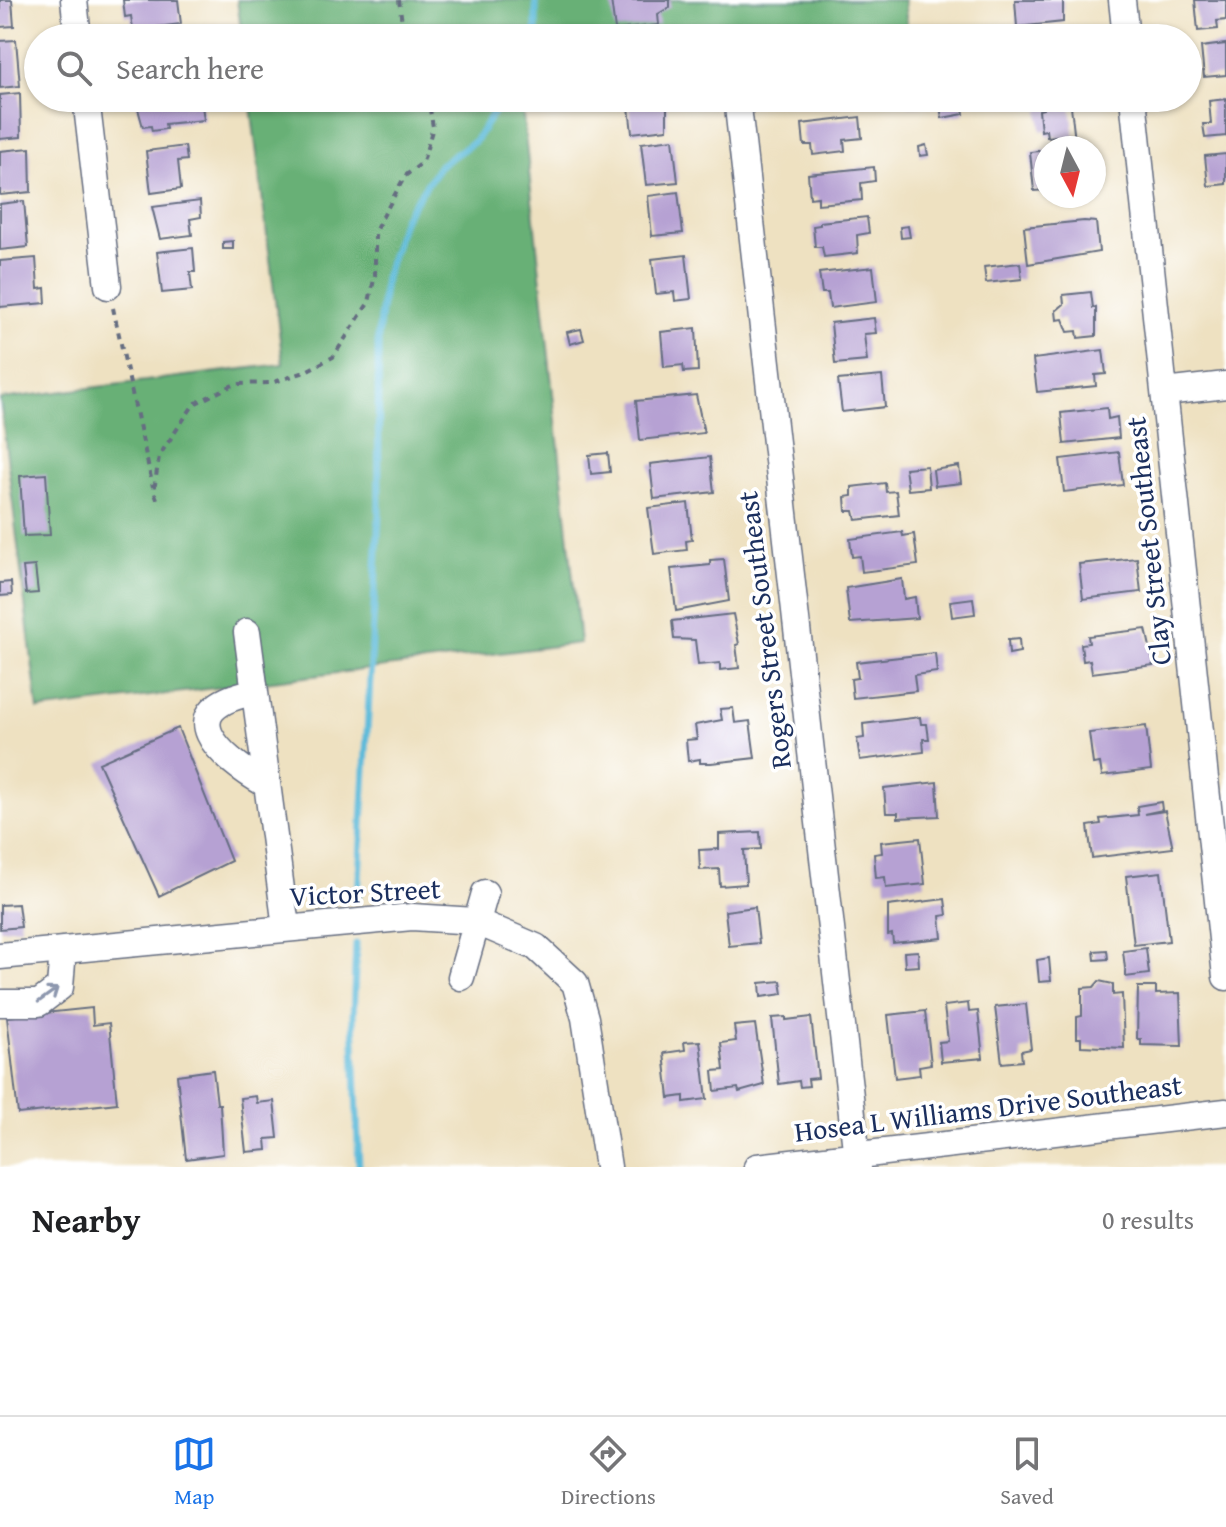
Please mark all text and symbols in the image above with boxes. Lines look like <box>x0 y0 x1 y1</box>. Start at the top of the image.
search box <box>24 24 1202 112</box>
icon: search <box>52 46 96 90</box>
text: Search here <box>116 46 264 90</box>
north arrow <box>1034 136 1106 208</box>
street label: Clay Street Southeast <box>1114 415 1181 667</box>
street label: Rogers Street Southeast <box>726 489 801 771</box>
street label: Victor Street <box>288 867 442 916</box>
one-way arrow <box>37 987 58 1004</box>
street label: Hosea L Williams Drive Southeast <box>792 1063 1184 1152</box>
text: Nearby <box>32 1195 141 1244</box>
text: 0 results <box>1102 1200 1194 1239</box>
tab: Map <box>172 1432 216 1512</box>
tab: Directions <box>561 1432 656 1512</box>
tab: Saved <box>1000 1432 1054 1512</box>

